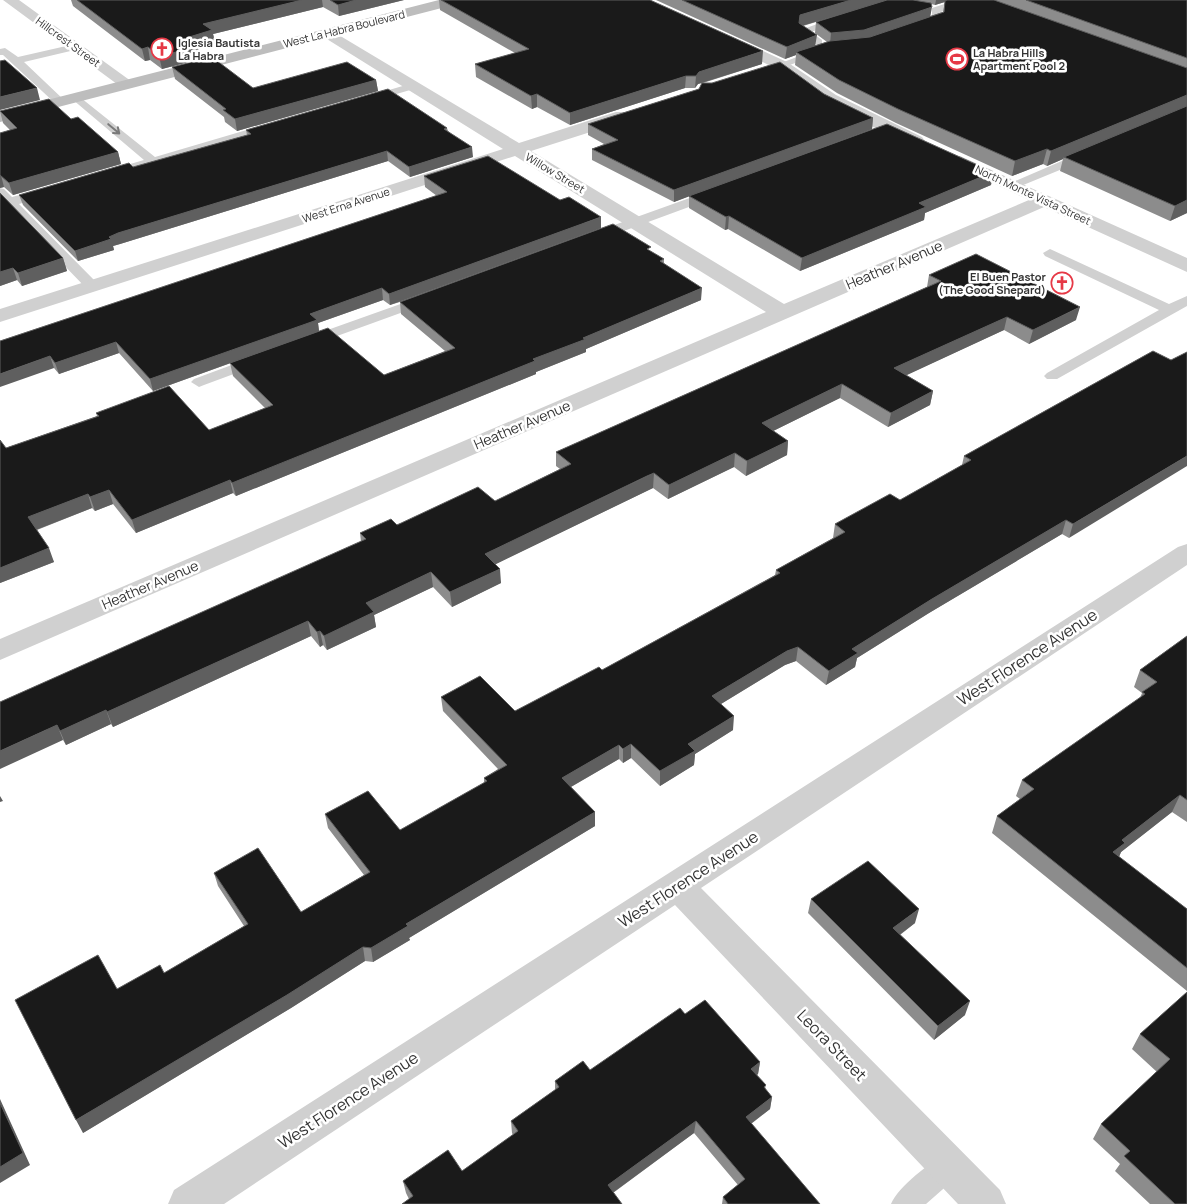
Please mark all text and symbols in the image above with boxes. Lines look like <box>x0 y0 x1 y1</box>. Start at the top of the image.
street label: West La Habra Boulevard <box>281 6 406 51</box>
street label: Hillcrest Street <box>33 13 104 70</box>
place label: Iglesia Bautista La Habra <box>178 35 260 63</box>
church icon: Iglesia Bautista La Habra <box>150 37 174 61</box>
place label: La Habra Hills Apartment Pool 2 <box>973 45 1065 73</box>
sports icon: La Habra Hills Apartment Pool 2 <box>945 47 969 71</box>
one-way arrow <box>107 123 120 134</box>
street label: Willow Street <box>523 149 588 196</box>
street label: North Monte Vista Street <box>973 161 1093 228</box>
street label: West Erna Avenue <box>300 183 392 226</box>
street label: Heather Avenue <box>843 236 945 293</box>
place label: El Buen Pastor (The Good Shepard) <box>938 269 1047 297</box>
church icon: El Buen Pastor (The Good Shepard) <box>1050 271 1074 295</box>
street label: Heather Avenue <box>471 396 573 453</box>
street label: Heather Avenue <box>99 556 201 613</box>
street label: West Florence Avenue <box>953 603 1101 711</box>
street label: West Florence Avenue <box>614 825 762 933</box>
street label: Leora Street <box>792 1004 872 1086</box>
street label: West Florence Avenue <box>274 1046 422 1154</box>

